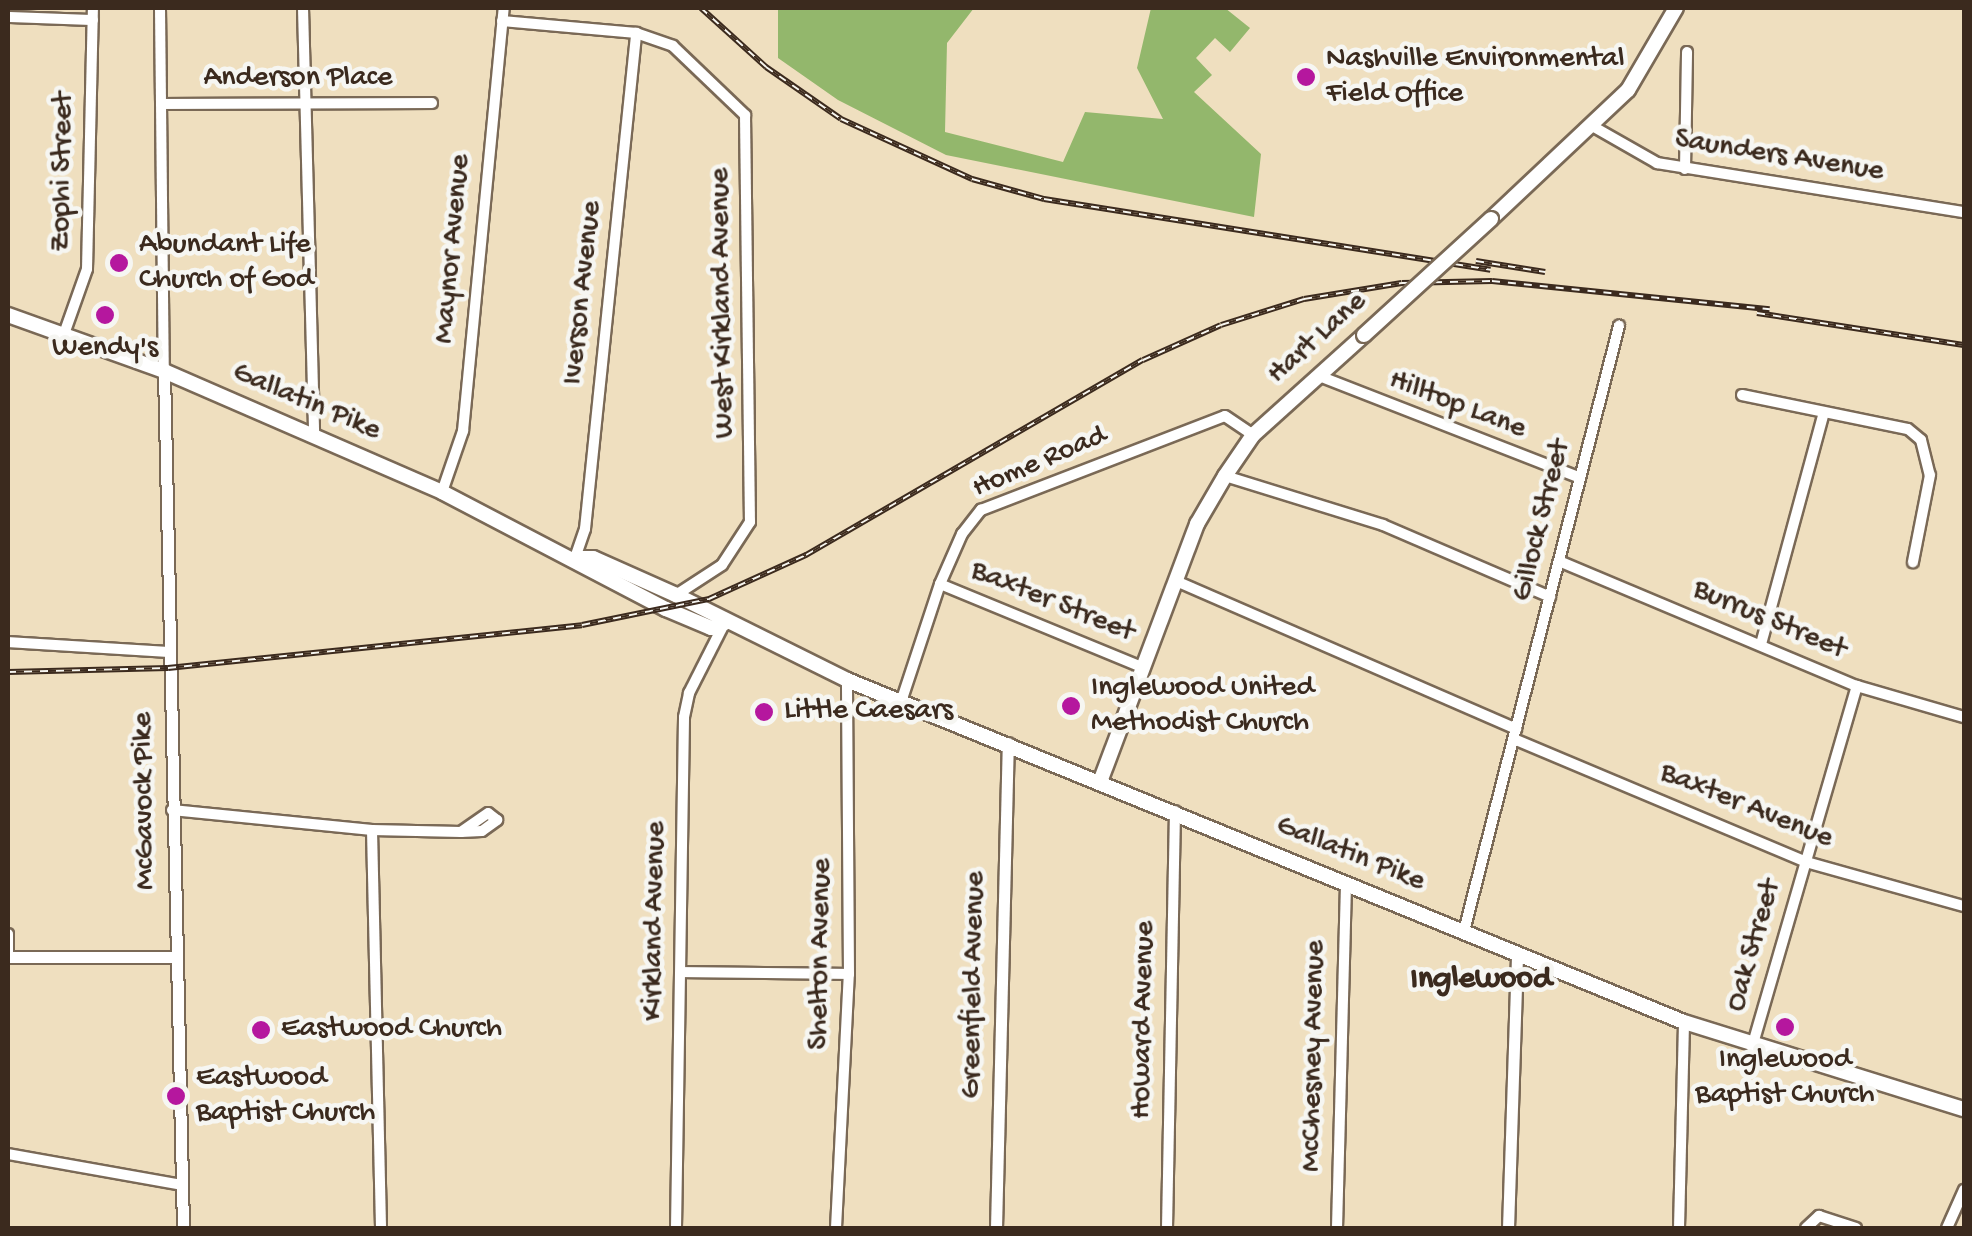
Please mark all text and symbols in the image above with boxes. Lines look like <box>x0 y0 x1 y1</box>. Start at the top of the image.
place label: Nashville Environmental Field Office <box>1326 42 1625 112</box>
street label: Anderson Place <box>203 61 393 97</box>
marker: Nashville Environmental Field Office <box>1295 66 1317 88</box>
street label: Zophi Street <box>45 92 83 252</box>
street label: Saunders Avenue <box>1672 123 1886 191</box>
street label: Maynor Avenue <box>428 153 480 345</box>
street label: West Kirkland Avenue <box>704 167 744 439</box>
street label: Iverson Avenue <box>556 199 612 387</box>
place label: Abundant Life Church of God <box>139 228 313 298</box>
marker: Abundant Life Church of God <box>108 252 130 274</box>
street label: Hart Lane <box>1261 285 1375 393</box>
marker: Wendy's <box>94 304 116 326</box>
place label: Wendy's <box>52 331 158 367</box>
street label: Gallatin Pike <box>226 356 386 450</box>
street label: Hilltop Lane <box>1383 363 1531 449</box>
street label: Home Road <box>968 419 1112 507</box>
street label: Gillock Street <box>1506 437 1580 605</box>
street label: Baxter Street <box>965 554 1139 652</box>
street label: Burrus Street <box>1687 573 1851 669</box>
place label: Inglewood United Methodist Church <box>1091 671 1314 742</box>
place label: Little Caesars <box>784 694 953 730</box>
marker: Inglewood United Methodist Church <box>1060 695 1082 717</box>
marker: Little Caesars <box>753 701 775 723</box>
street label: McGavock Pike <box>126 712 166 890</box>
street label: Baxter Avenue <box>1654 756 1838 858</box>
street label: Gallatin Pike <box>1270 809 1430 901</box>
street label: Kirkland Avenue <box>636 821 676 1021</box>
street label: Shelton Avenue <box>802 858 842 1050</box>
street label: Greenfield Avenue <box>955 871 995 1099</box>
street label: Oak Street <box>1719 876 1791 1016</box>
street label: Howard Avenue <box>1125 921 1165 1119</box>
street label: McChesney Avenue <box>1295 940 1335 1172</box>
district label: Inglewood <box>1410 961 1552 999</box>
place label: Eastwood Church <box>281 1012 502 1048</box>
marker: Inglewood Baptist Church <box>1774 1016 1796 1038</box>
marker: Eastwood Church <box>250 1019 272 1041</box>
place label: Inglewood Baptist Church <box>1695 1043 1875 1114</box>
place label: Eastwood Baptist Church <box>196 1061 375 1132</box>
marker: Eastwood Baptist Church <box>165 1085 187 1107</box>

